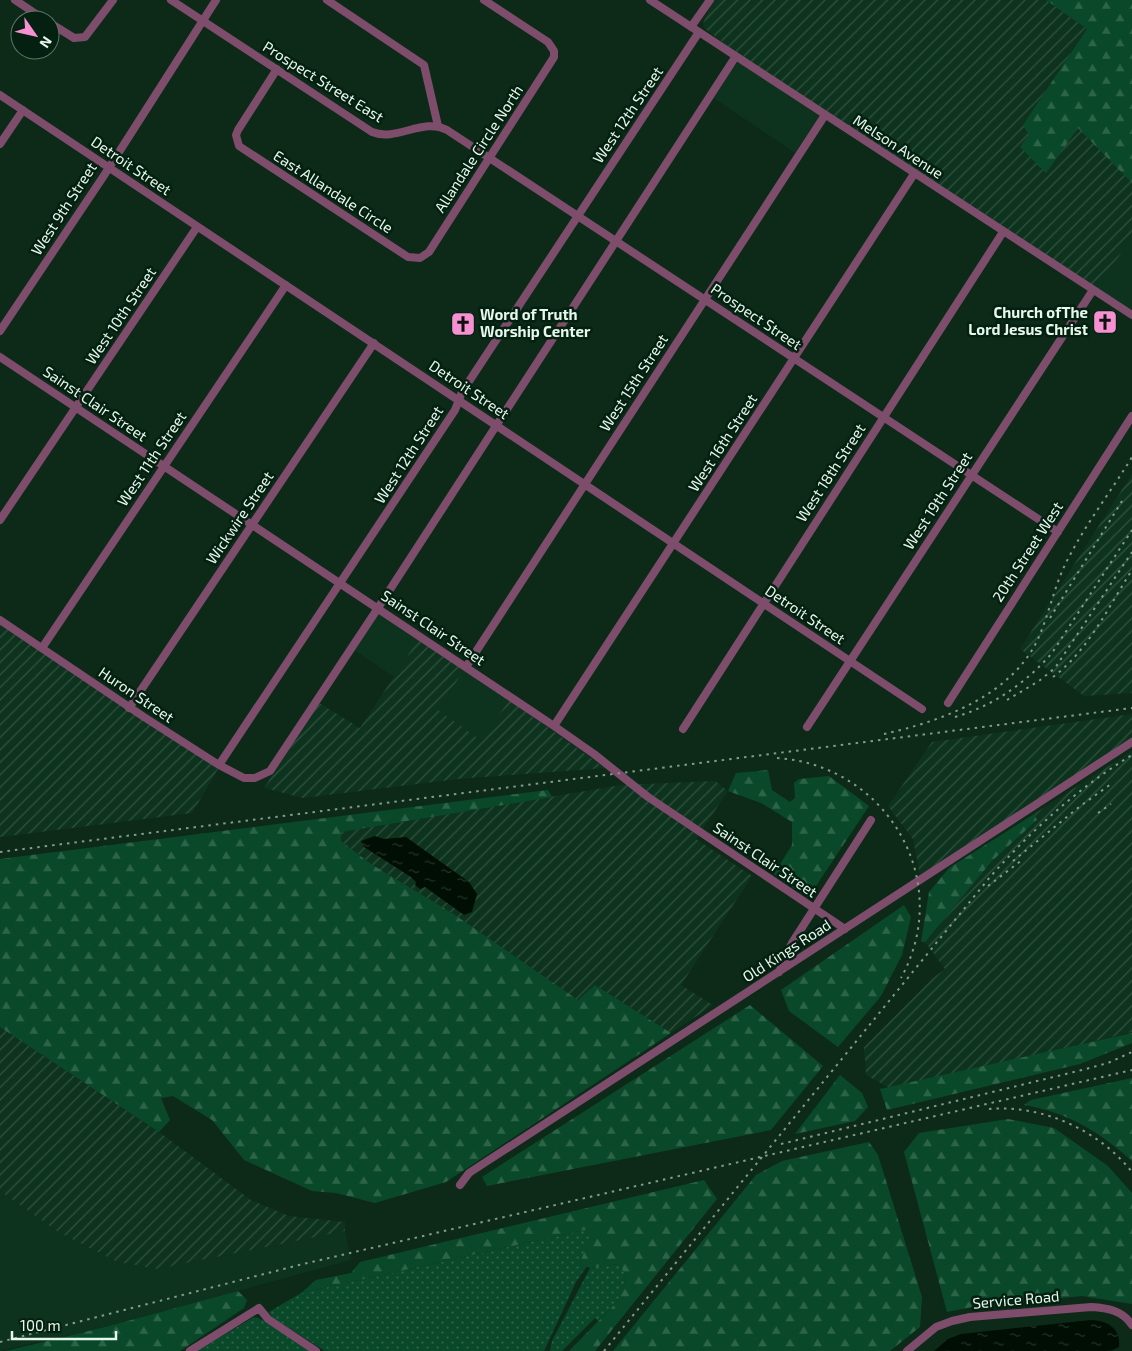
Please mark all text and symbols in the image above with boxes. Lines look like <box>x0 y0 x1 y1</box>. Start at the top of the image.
north arrow <box>10 10 60 60</box>
text: N <box>36 34 56 51</box>
street label: Prospect Street East <box>260 37 387 126</box>
street label: West 12th Street <box>588 63 666 166</box>
street label: Allandale Circle North <box>430 81 526 216</box>
street label: Melson Avenue <box>850 110 947 182</box>
street label: Detroit Street <box>88 132 175 199</box>
street label: East Allandale Circle <box>270 146 397 237</box>
street label: West 9th Street <box>27 159 100 258</box>
street label: West 10th Street <box>81 263 159 367</box>
street label: Prospect Street <box>708 279 806 353</box>
place label: Church ofThe Lord Jesus Christ <box>968 303 1088 338</box>
place label: Word of Truth Worship Center <box>480 305 591 340</box>
church icon: Church ofThe Lord Jesus Christ <box>1092 309 1118 335</box>
church icon: Word of Truth Worship Center <box>450 311 476 337</box>
street label: West 15th Street <box>595 330 671 434</box>
street label: Detroit Street <box>426 356 513 423</box>
street label: Sainst Clair Street <box>40 362 151 445</box>
street label: West 16th Street <box>684 390 761 495</box>
street label: West 12th Street <box>370 402 447 507</box>
street label: West 11th Street <box>113 408 190 509</box>
street label: West 18th Street <box>792 420 869 525</box>
street label: West 19th Street <box>899 448 976 553</box>
street label: Wickwire Street <box>202 467 277 567</box>
street label: 20th Street West <box>988 498 1066 605</box>
street label: Detroit Street <box>762 581 849 648</box>
street label: Sainst Clair Street <box>378 586 489 669</box>
street label: Huron Street <box>96 662 178 726</box>
street label: Sainst Clair Street <box>710 818 821 901</box>
street label: Old Kings Road <box>739 915 834 985</box>
street label: Service Road <box>972 1286 1060 1312</box>
scale bar <box>12 1308 116 1340</box>
text: 100 m <box>20 1316 61 1334</box>

